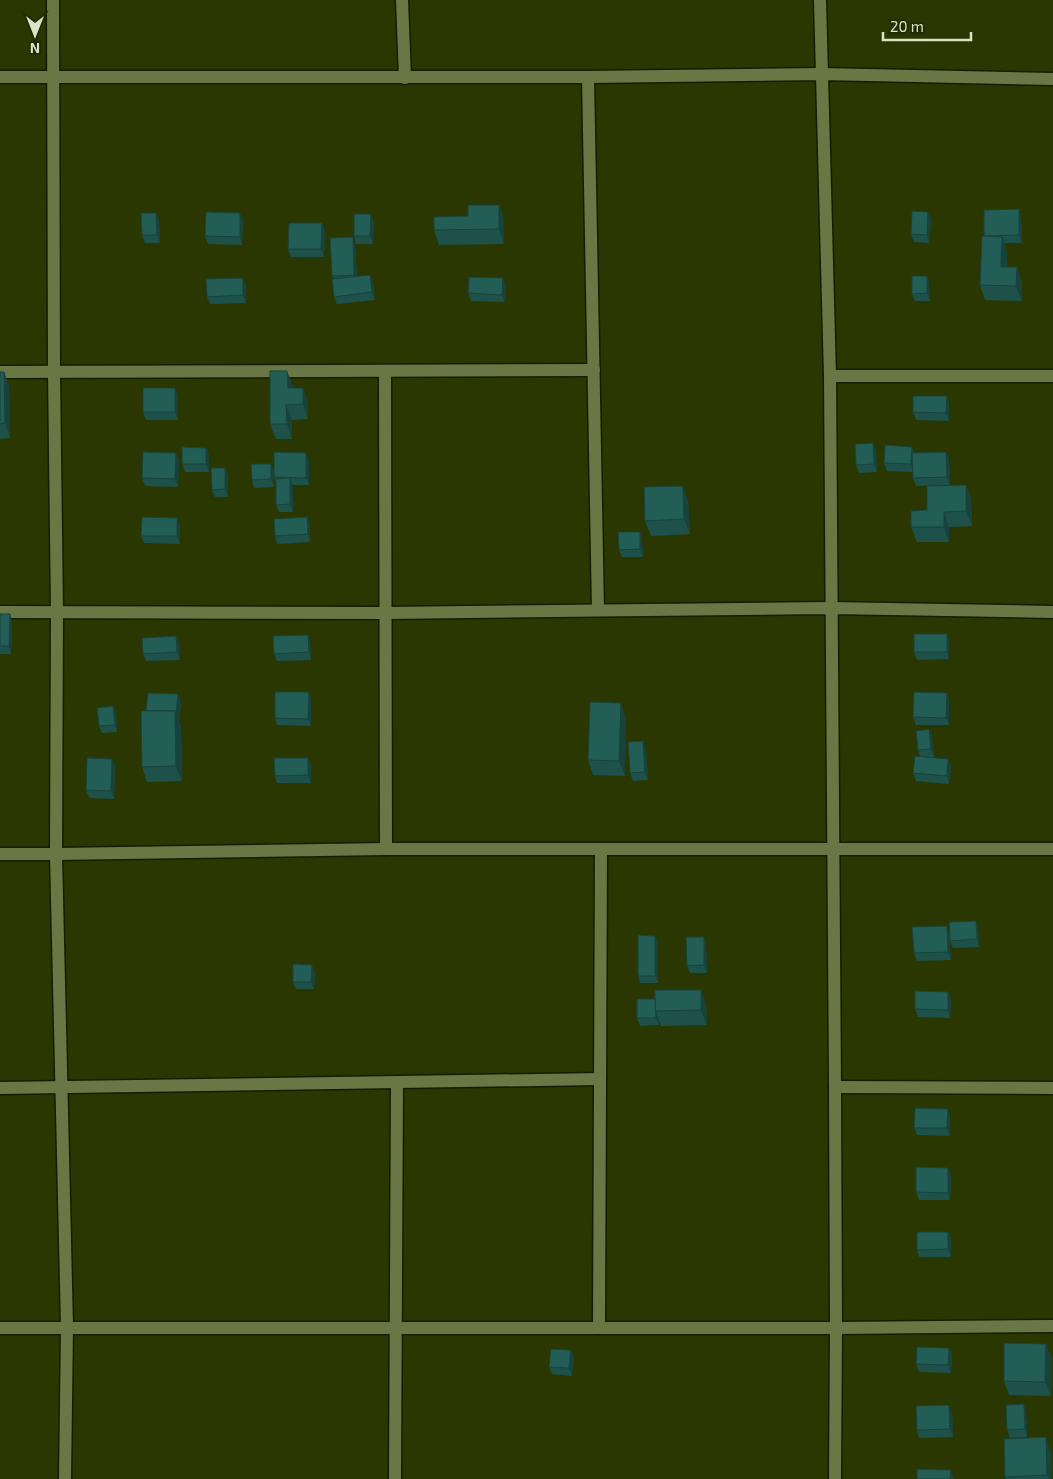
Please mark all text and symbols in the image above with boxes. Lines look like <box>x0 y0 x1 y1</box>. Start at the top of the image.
north arrow <box>10 10 60 60</box>
scale bar <box>883 10 970 42</box>
text: 20 m <box>890 17 924 35</box>
text: N <box>30 40 40 57</box>

